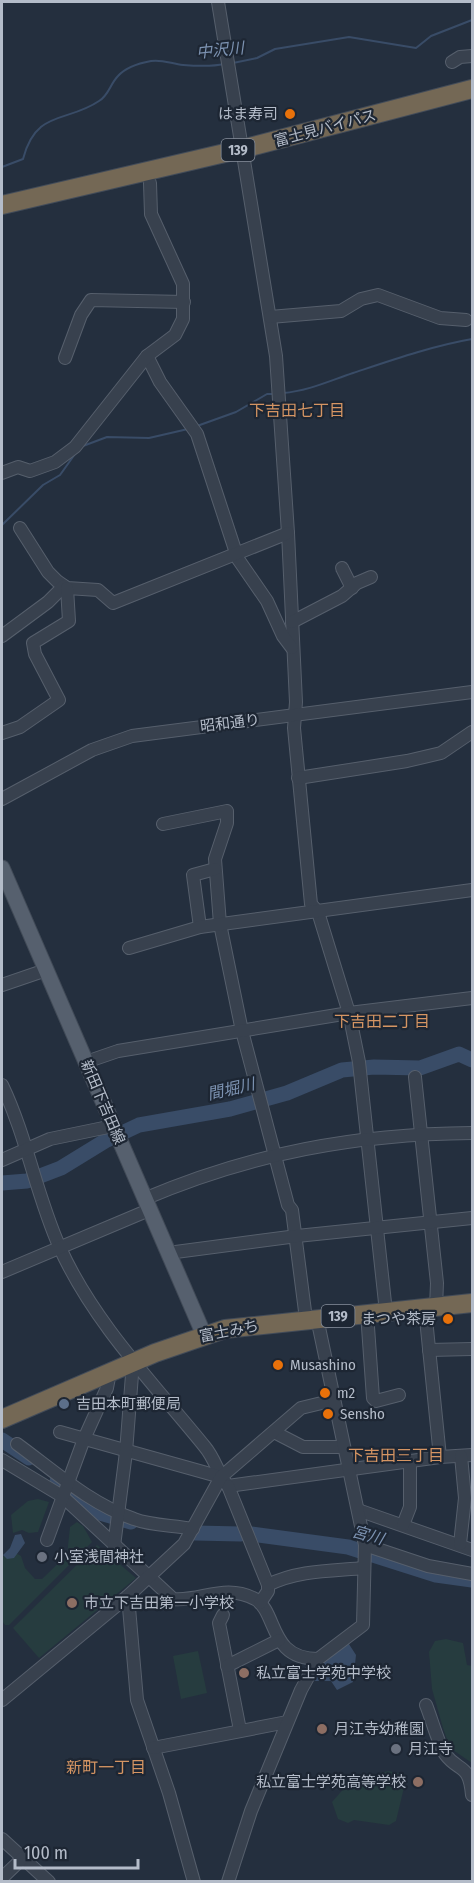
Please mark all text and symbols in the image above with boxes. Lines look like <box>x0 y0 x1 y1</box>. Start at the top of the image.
water label: 中沢川 <box>195 38 247 62</box>
place label: はま寿司 <box>218 105 278 123</box>
street label: 富士見バイパス <box>272 106 378 150</box>
marker: はま寿司 <box>283 107 297 121</box>
road number: 139 <box>222 139 254 161</box>
district label: 下吉田七丁目 <box>249 401 345 420</box>
street label: 昭和通り <box>199 710 261 736</box>
district label: 下吉田二丁目 <box>334 1012 430 1031</box>
street label: 新田下吉田線 <box>77 1057 129 1147</box>
water label: 間堀川 <box>205 1074 258 1104</box>
road number: 139 <box>322 1305 354 1327</box>
place label: まつや茶房 <box>361 1310 436 1328</box>
marker: まつや茶房 <box>441 1312 455 1326</box>
street label: 富士みち <box>198 1316 260 1346</box>
place label: Musashino <box>290 1356 356 1374</box>
marker: Musashino <box>271 1358 285 1372</box>
place label: m2 <box>337 1384 356 1402</box>
marker: m2 <box>318 1386 332 1400</box>
place label: 吉田本町郵便局 <box>76 1395 181 1413</box>
marker: 吉田本町郵便局 <box>57 1397 71 1411</box>
place label: Sensho <box>340 1405 385 1423</box>
marker: Sensho <box>321 1407 335 1421</box>
district label: 下吉田三丁目 <box>348 1446 444 1465</box>
water label: 宮川 <box>350 1521 388 1549</box>
place label: 小室浅間神社 <box>54 1548 144 1566</box>
marker: 小室浅間神社 <box>35 1550 49 1564</box>
place label: 市立下吉田第一小学校 <box>84 1594 234 1612</box>
marker: 市立下吉田第一小学校 <box>65 1596 79 1610</box>
place label: 私立富士学苑中学校 <box>256 1664 391 1682</box>
marker: 私立富士学苑中学校 <box>237 1666 251 1680</box>
place label: 月江寺幼稚園 <box>334 1720 424 1738</box>
marker: 月江寺幼稚園 <box>315 1722 329 1736</box>
place label: 月江寺 <box>408 1740 453 1758</box>
marker: 月江寺 <box>389 1742 403 1756</box>
district label: 新町一丁目 <box>66 1758 146 1777</box>
place label: 私立富士学苑高等学校 <box>256 1773 406 1791</box>
marker: 私立富士学苑高等学校 <box>411 1775 425 1789</box>
scale bar <box>15 1832 138 1870</box>
text: 100 m <box>24 1842 68 1864</box>

